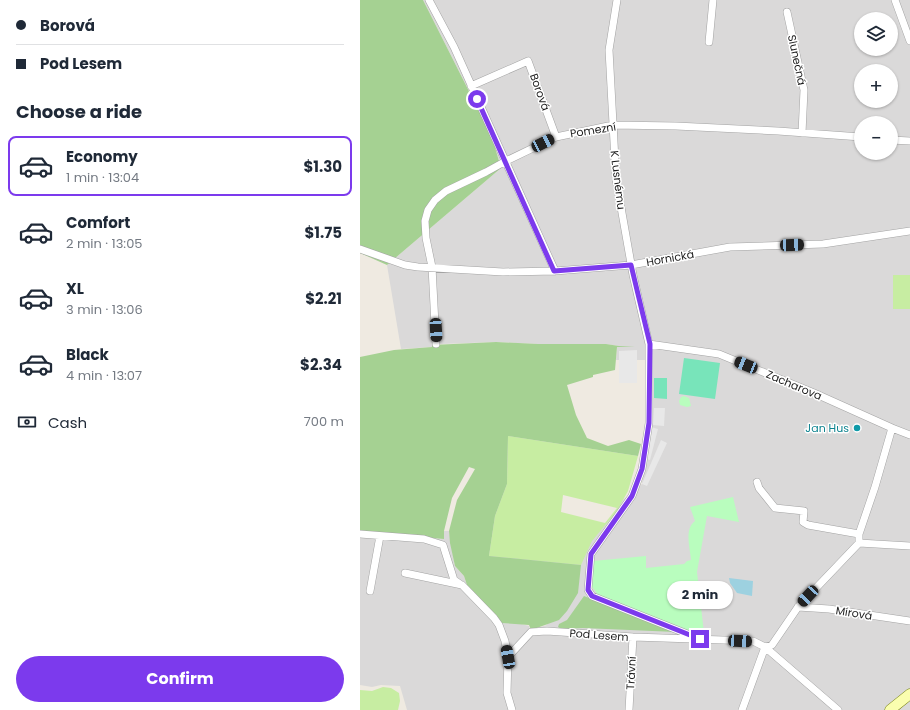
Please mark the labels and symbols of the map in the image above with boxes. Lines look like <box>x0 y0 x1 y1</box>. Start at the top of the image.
street label: Slunečná <box>784 33 810 87</box>
street label: Borová <box>526 71 554 113</box>
route start <box>468 90 486 108</box>
street label: Pomezní <box>569 118 617 142</box>
car <box>530 132 556 154</box>
street label: K Lusnému <box>606 150 630 210</box>
car <box>780 239 804 251</box>
street label: Hornická <box>645 246 695 270</box>
car <box>429 318 443 342</box>
car <box>733 355 759 375</box>
street label: Zacharova <box>764 366 824 404</box>
place label: Jan Hus <box>805 420 849 436</box>
marker: Jan Hus <box>852 423 862 433</box>
callout: 2 min <box>667 581 733 609</box>
car <box>795 583 821 609</box>
street label: Mírová <box>835 602 873 624</box>
street label: Pod Lesem <box>569 625 629 645</box>
route end <box>691 630 709 648</box>
car <box>728 634 752 648</box>
car <box>500 644 516 670</box>
street label: Trávní <box>622 656 640 690</box>

